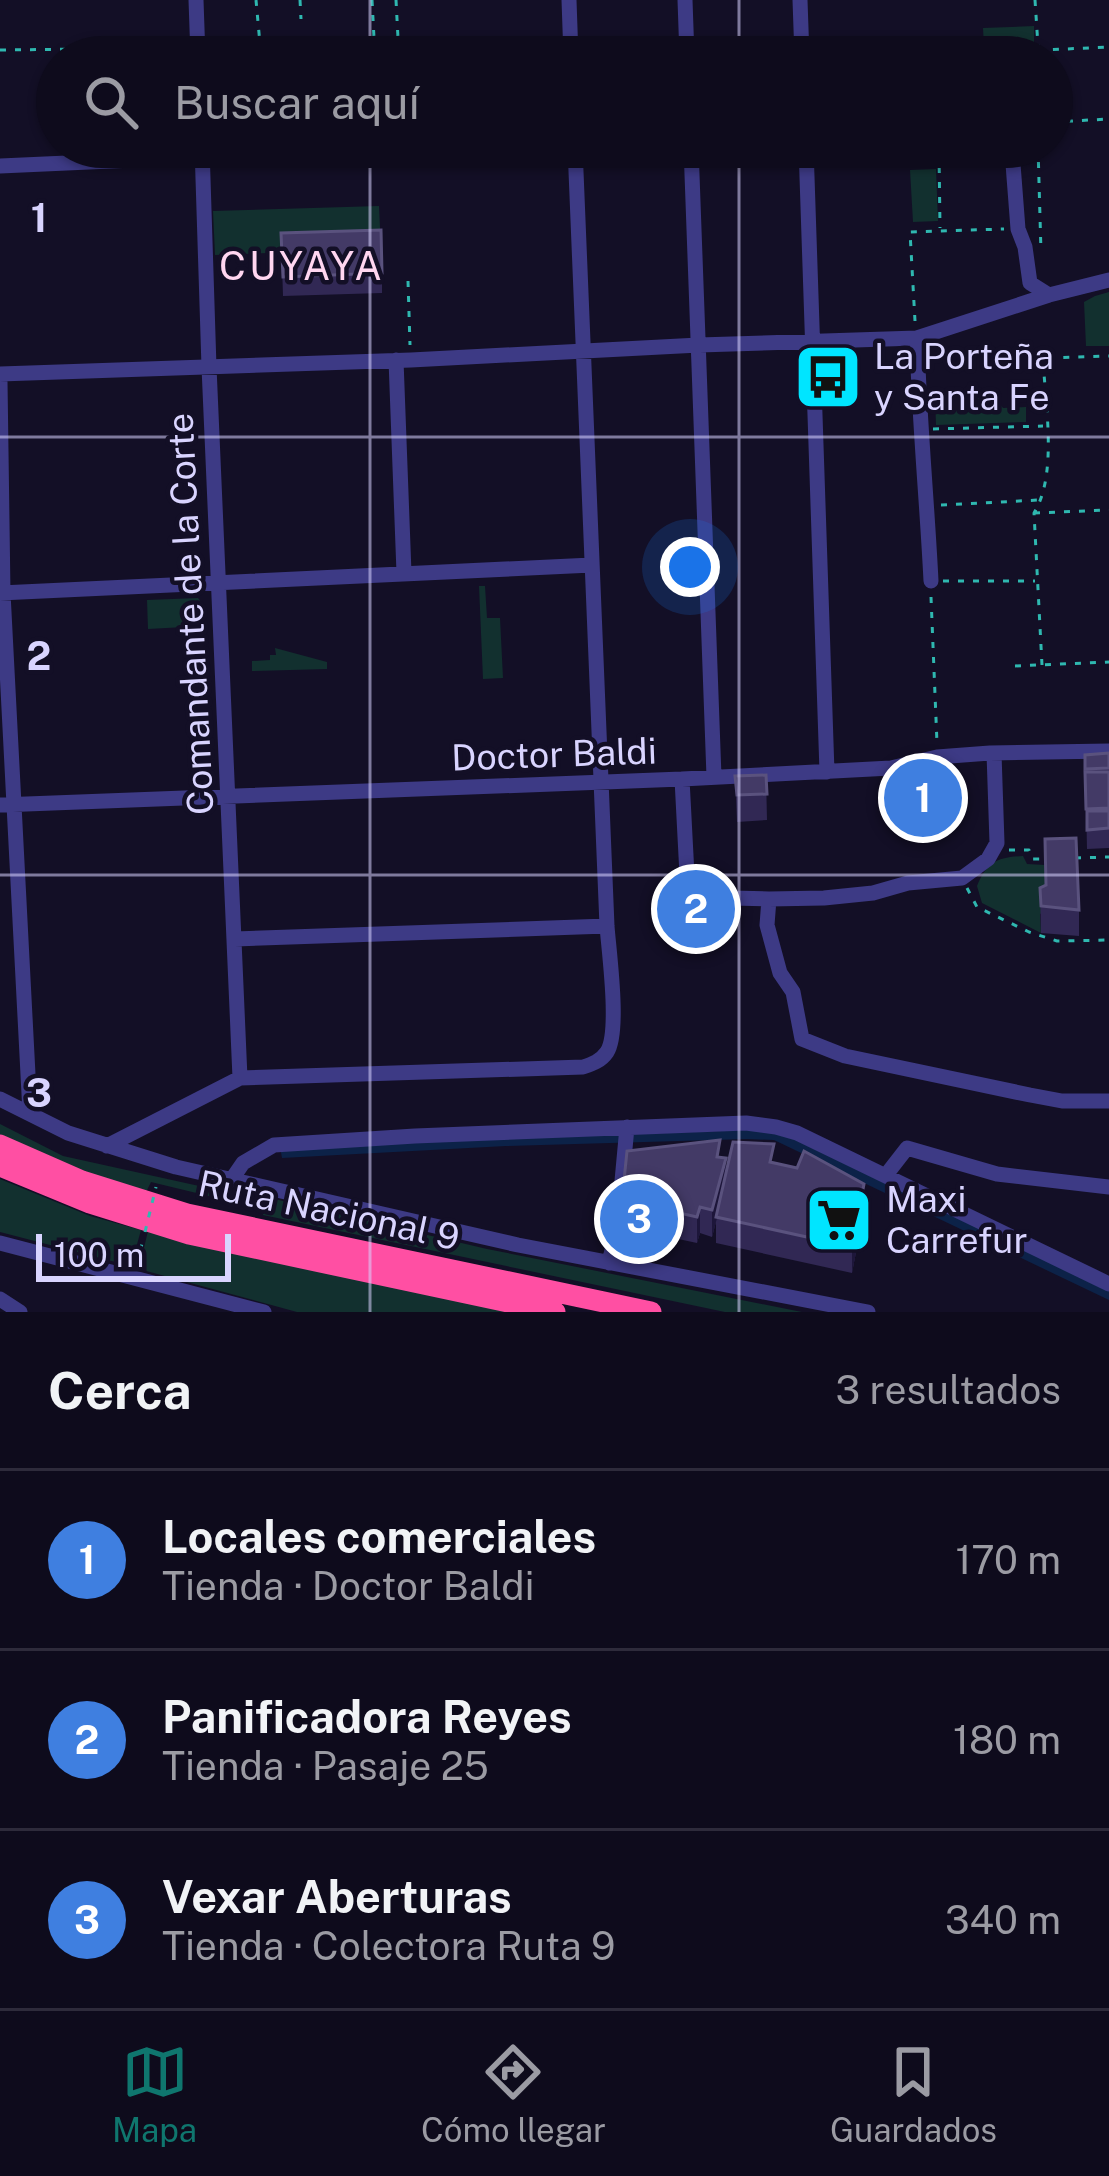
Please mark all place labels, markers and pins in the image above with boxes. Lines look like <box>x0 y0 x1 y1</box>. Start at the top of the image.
place label: La Porteña y Santa Fe <box>874 335 1054 418</box>
bus stop icon: La Porteña y Santa Fe <box>793 342 863 412</box>
pin: 1 <box>884 753 962 843</box>
pin: 2 <box>657 864 735 954</box>
pin: 3 <box>600 1174 678 1264</box>
place label: Maxi Carrefur <box>886 1178 1027 1261</box>
supermarket icon: Maxi Carrefur <box>804 1185 874 1255</box>

